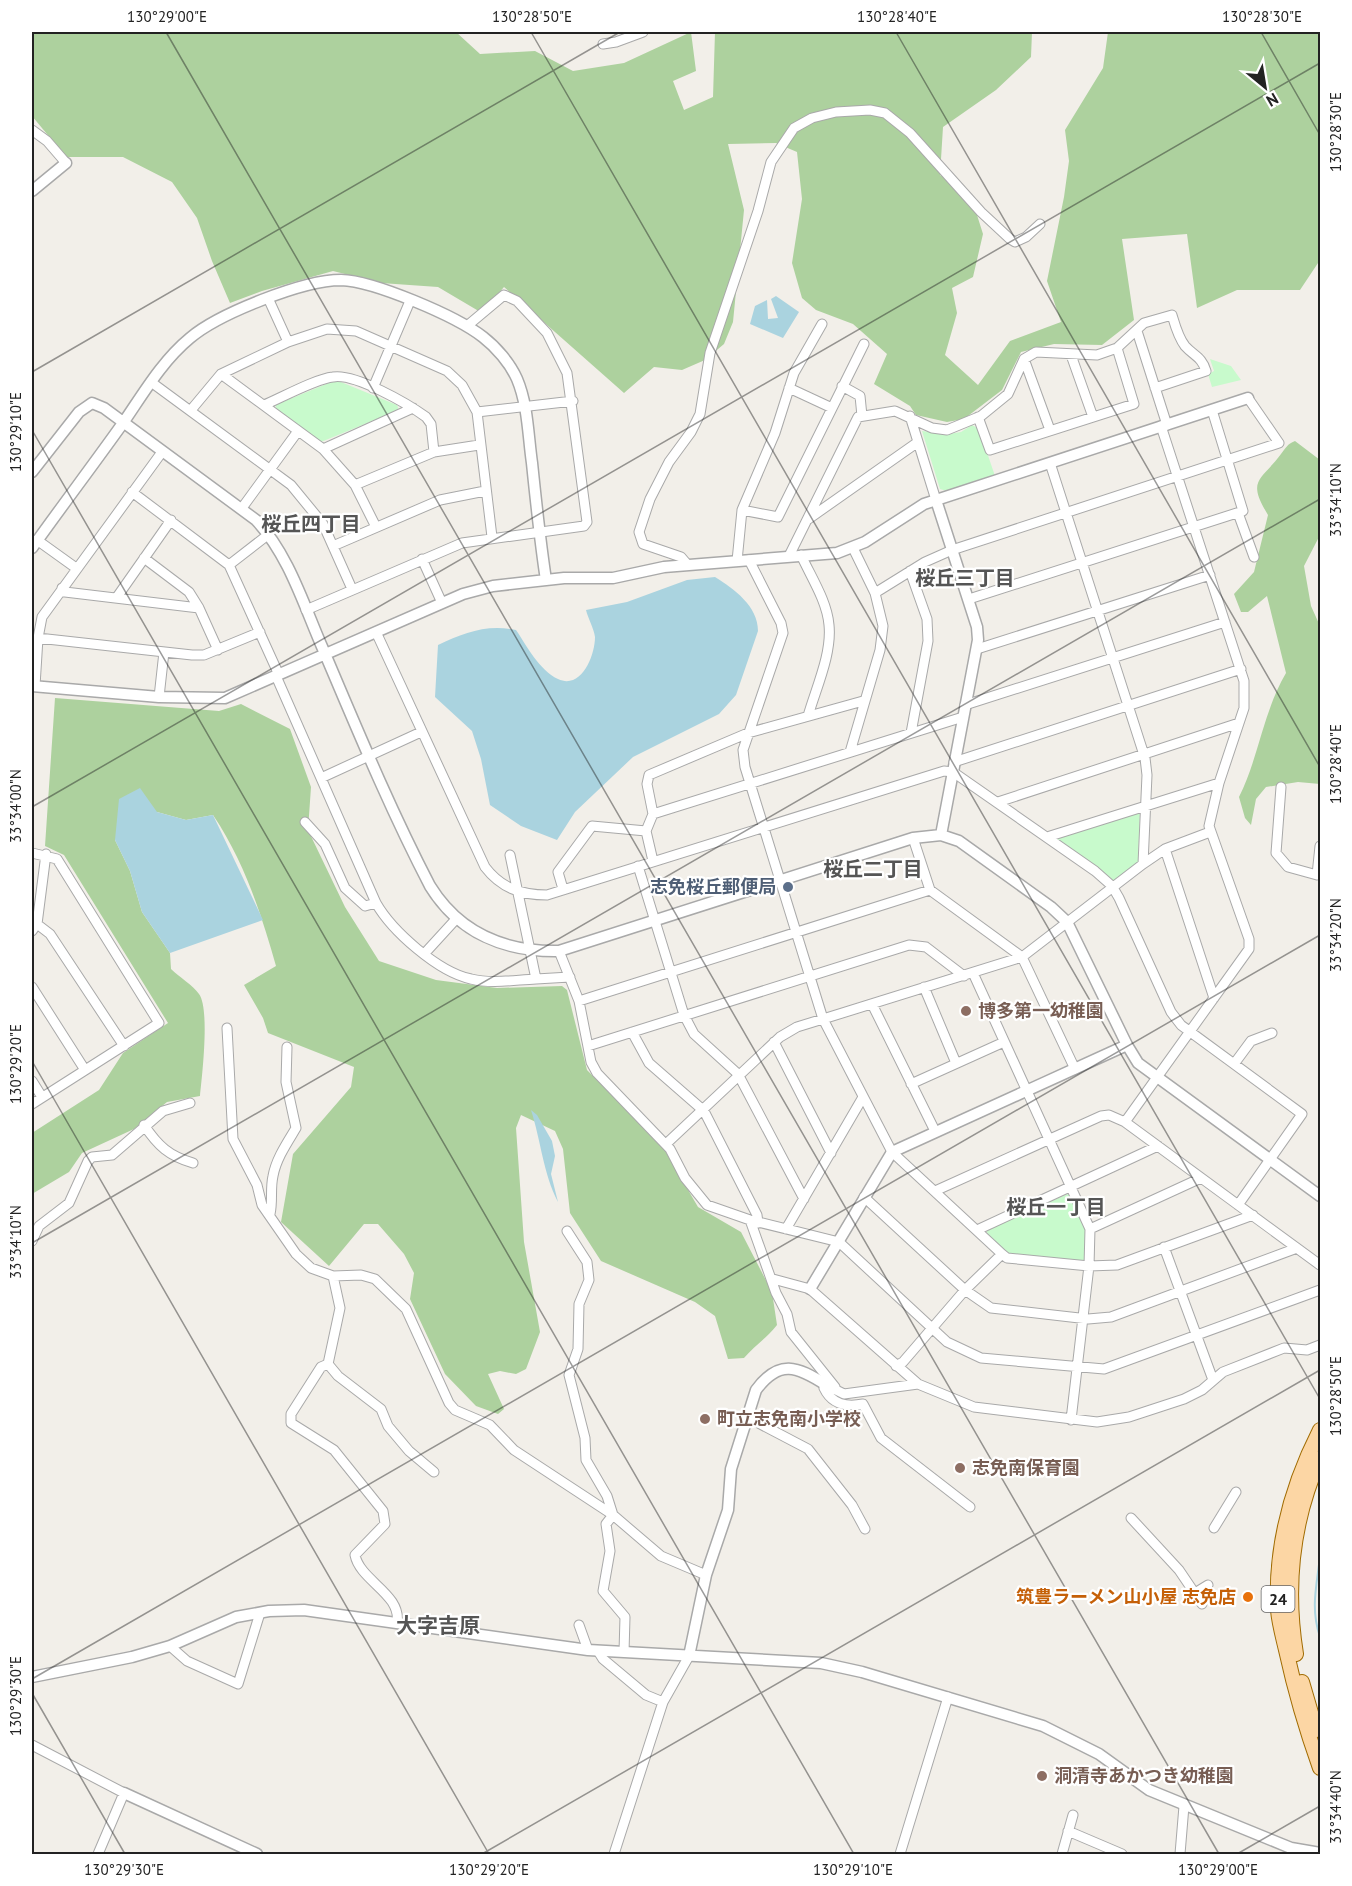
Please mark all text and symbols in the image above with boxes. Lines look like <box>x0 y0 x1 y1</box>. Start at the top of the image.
text: 130°29'00"E <box>127 7 207 26</box>
text: 130°28'50"E <box>492 7 572 26</box>
text: 130°28'40"E <box>857 7 937 26</box>
text: 130°28'30"E <box>1222 7 1302 26</box>
north arrow <box>1235 57 1295 117</box>
text: N <box>1263 89 1282 111</box>
text: 130°28'30"E <box>1326 92 1345 172</box>
text: 130°29'10"E <box>6 392 25 472</box>
text: 33°34'10"N <box>1326 463 1345 537</box>
district label: 桜丘四丁目 <box>261 511 361 537</box>
district label: 桜丘三丁目 <box>915 565 1015 591</box>
text: 130°28'40"E <box>1326 724 1345 804</box>
text: 33°34'00"N <box>6 769 25 843</box>
district label: 桜丘二丁目 <box>823 856 923 882</box>
place label: 志免桜丘郵便局 <box>650 875 776 898</box>
marker: 志免桜丘郵便局 <box>781 880 795 894</box>
text: 33°34'20"N <box>1326 898 1345 972</box>
place label: 博多第一幼稚園 <box>978 999 1104 1022</box>
marker: 博多第一幼稚園 <box>959 1004 973 1018</box>
text: 130°29'20"E <box>6 1024 25 1104</box>
district label: 桜丘一丁目 <box>1006 1194 1106 1220</box>
text: 33°34'10"N <box>6 1205 25 1279</box>
text: 130°28'50"E <box>1326 1356 1345 1436</box>
place label: 町立志免南小学校 <box>717 1407 861 1430</box>
marker: 町立志免南小学校 <box>698 1412 712 1426</box>
place label: 志免南保育園 <box>972 1456 1080 1479</box>
marker: 志免南保育園 <box>953 1461 967 1475</box>
place label: 筑豊ラーメン山小屋 志免店 <box>1016 1585 1236 1608</box>
road number: 24 <box>1262 1586 1294 1612</box>
marker: 筑豊ラーメン山小屋 志免店 <box>1241 1590 1255 1604</box>
district label: 大字吉原 <box>396 1612 480 1639</box>
text: 130°29'30"E <box>6 1656 25 1736</box>
place label: 洞清寺あかつき幼稚園 <box>1054 1764 1234 1787</box>
marker: 洞清寺あかつき幼稚園 <box>1035 1769 1049 1783</box>
text: 33°34'40"N <box>1326 1770 1345 1844</box>
text: 130°29'30"E <box>84 1860 164 1879</box>
text: 130°29'20"E <box>449 1860 529 1879</box>
text: 130°29'10"E <box>813 1860 893 1879</box>
text: 130°29'00"E <box>1178 1860 1258 1879</box>

